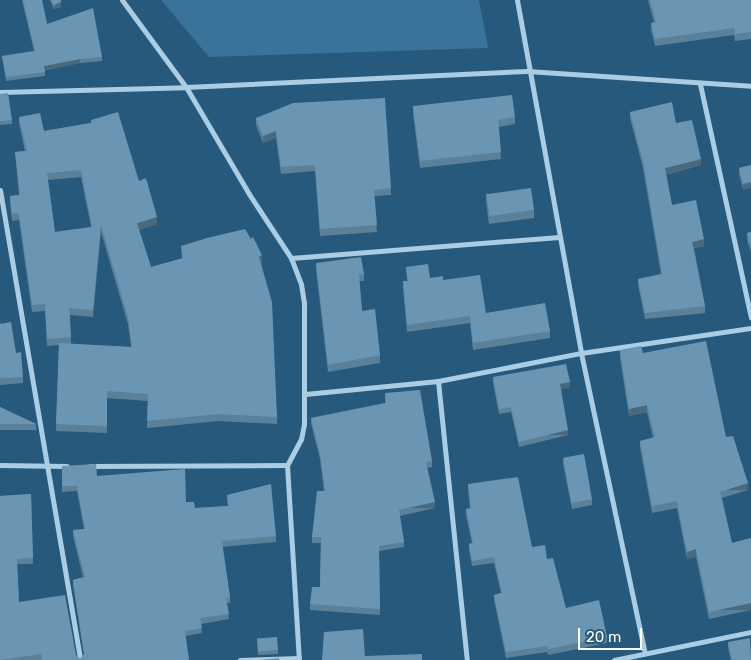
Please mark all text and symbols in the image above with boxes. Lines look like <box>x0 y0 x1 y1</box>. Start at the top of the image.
scale bar <box>581 618 645 650</box>
text: 20 m <box>586 628 621 646</box>

